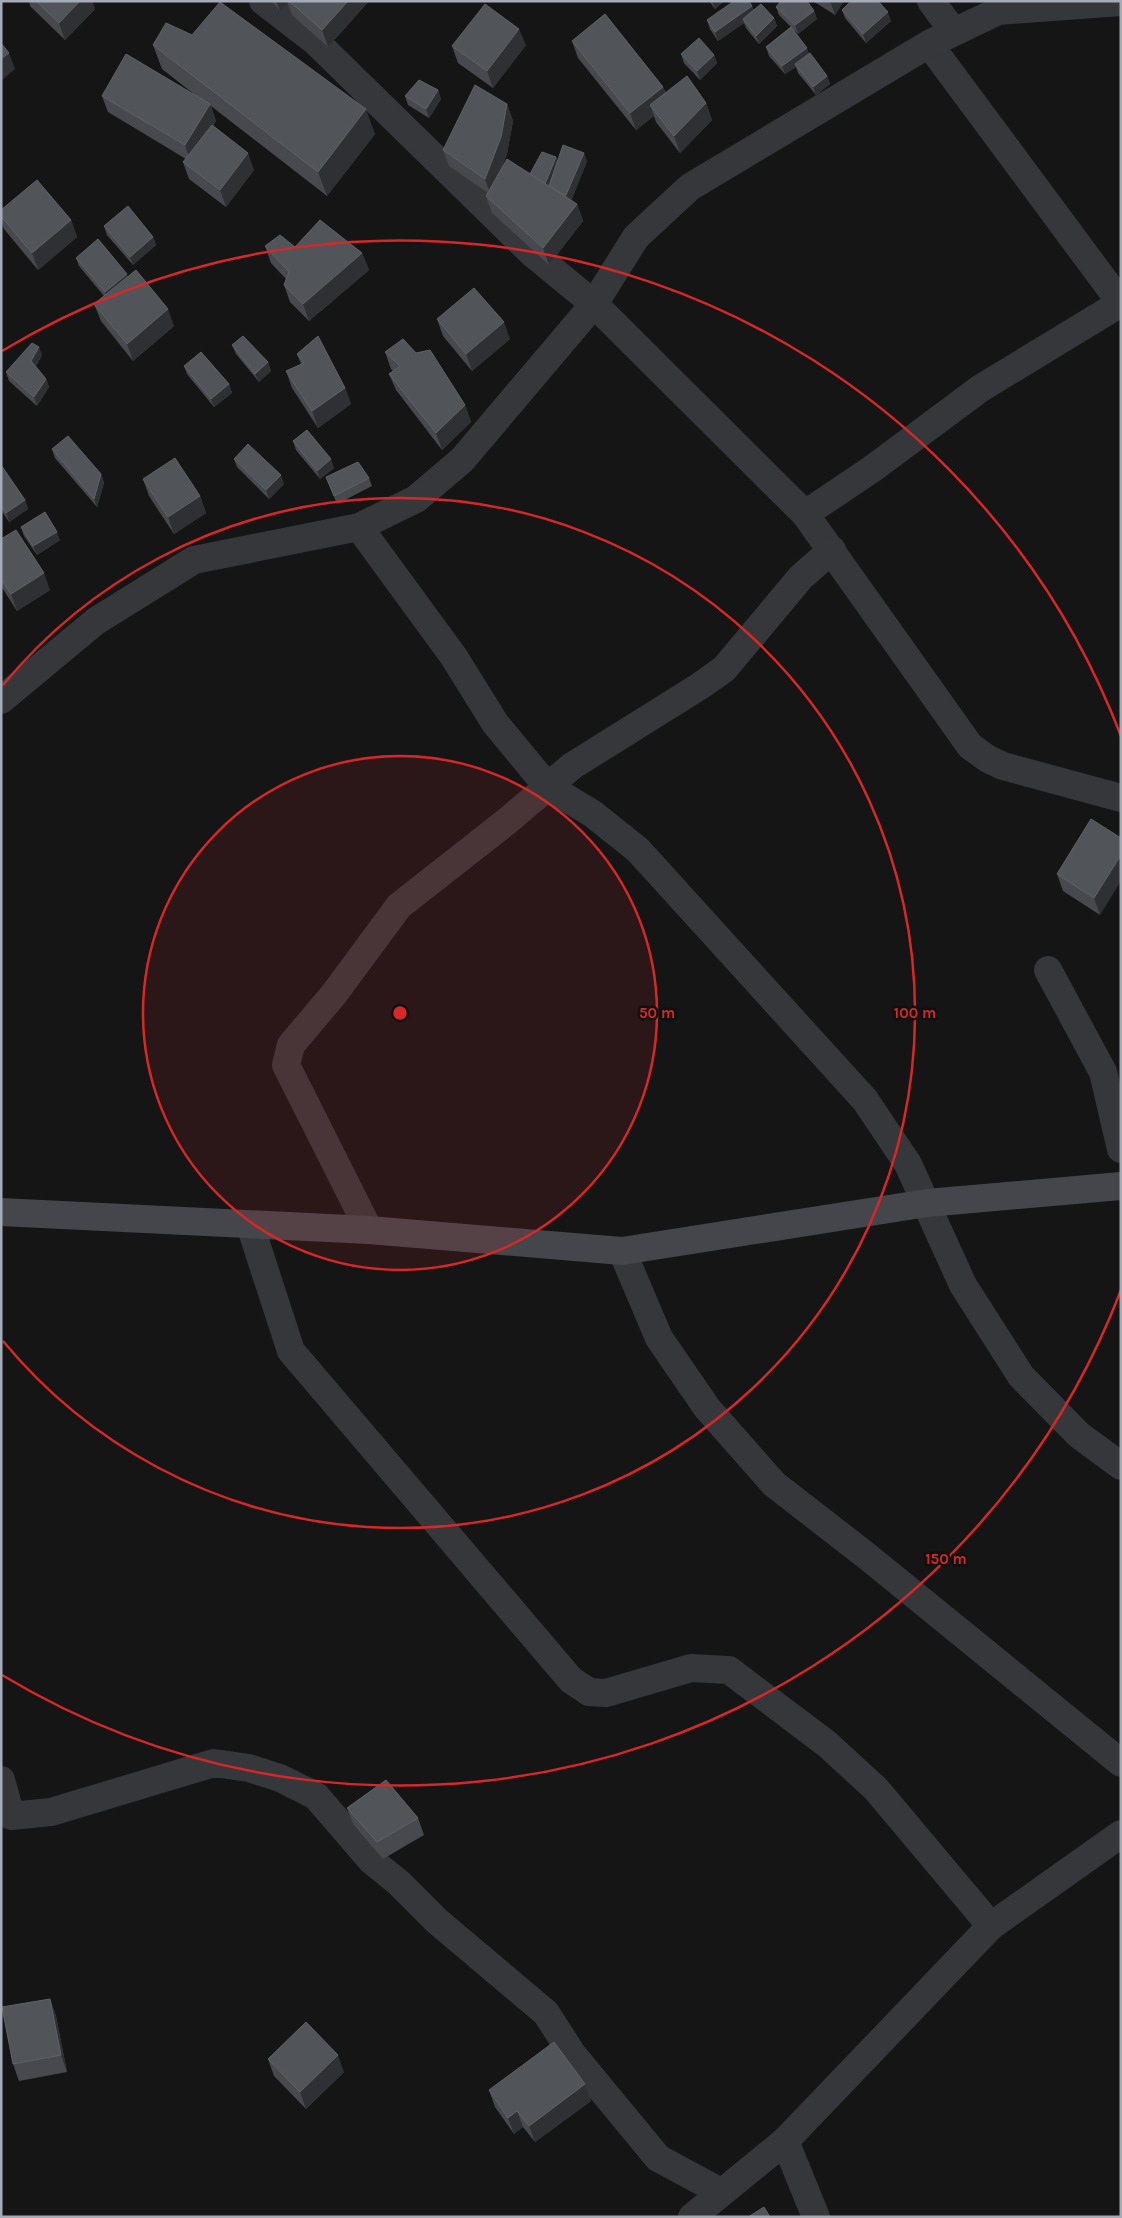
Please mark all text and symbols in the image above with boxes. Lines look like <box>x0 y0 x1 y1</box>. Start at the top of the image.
centre of rings <box>391 1004 409 1022</box>
text: 50 m <box>639 1004 675 1022</box>
text: 100 m <box>894 1004 936 1022</box>
text: 150 m <box>925 1550 967 1568</box>

